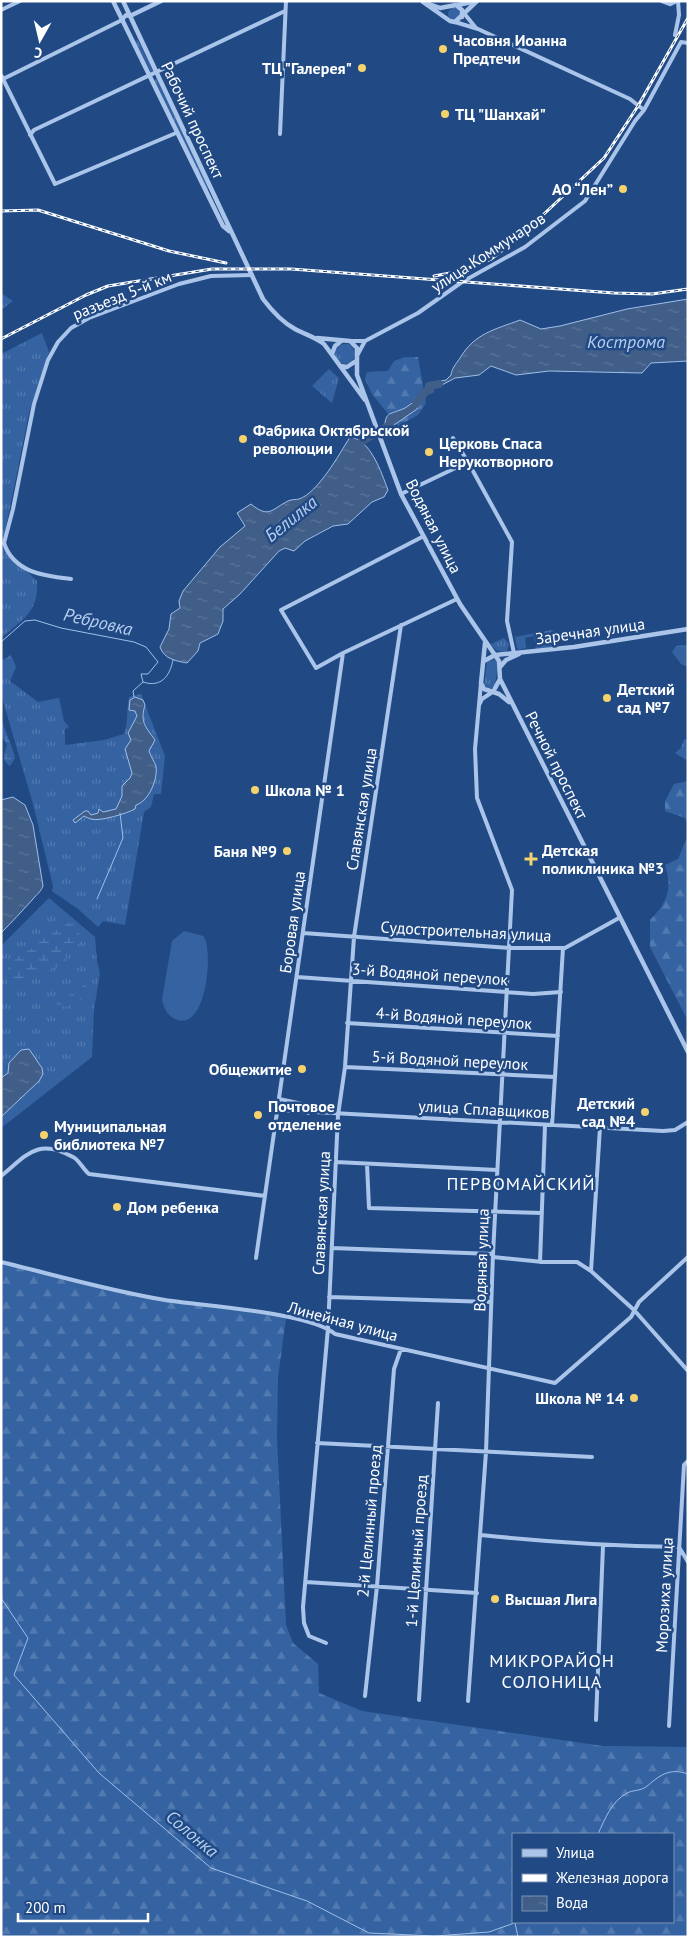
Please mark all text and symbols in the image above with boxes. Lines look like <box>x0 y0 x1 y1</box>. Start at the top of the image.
north arrow <box>15 15 65 65</box>
place label: Часовня Иоанна Предтечи <box>453 30 567 68</box>
text: С <box>33 43 43 62</box>
marker: Часовня Иоанна Предтечи <box>437 43 449 55</box>
street label: Рабочий проспект <box>157 58 229 182</box>
place label: ТЦ "Галерея" <box>262 58 352 78</box>
marker: ТЦ "Галерея" <box>356 62 368 74</box>
place label: ТЦ "Шанхай" <box>455 104 546 124</box>
marker: ТЦ "Шанхай" <box>439 108 451 120</box>
place label: АО “Лен” <box>552 179 613 199</box>
marker: АО “Лен” <box>617 183 629 195</box>
street label: улица Коммунаров <box>427 208 549 296</box>
street label: разъезд 5-й км <box>70 266 174 324</box>
water label: Кострома <box>587 330 665 353</box>
place label: Фабрика Октябрьской революции <box>253 420 409 458</box>
marker: Фабрика Октябрьской революции <box>237 433 249 445</box>
place label: Церковь Спаса Нерукотворного <box>439 433 554 471</box>
marker: Церковь Спаса Нерукотворного <box>423 446 435 458</box>
street label: Водяная улица <box>402 475 466 577</box>
water label: Белилка <box>260 490 322 547</box>
water label: Ребровка <box>61 602 135 641</box>
street label: Заречная улица <box>534 613 646 649</box>
place label: Детский сад №7 <box>617 679 675 717</box>
marker: Детский сад №7 <box>601 692 613 704</box>
street label: Речной проспект <box>521 708 593 823</box>
street label: Славянская улица <box>341 746 381 872</box>
place label: Школа № 1 <box>265 780 345 800</box>
marker: Школа № 1 <box>249 784 261 796</box>
place label: Детская поликлиника №3 <box>542 840 664 878</box>
place label: Баня №9 <box>214 841 277 861</box>
marker: Баня №9 <box>281 845 293 857</box>
marker: Детская поликлиника №3 <box>524 852 538 866</box>
street label: Боровая улица <box>275 870 309 974</box>
street label: Судостроительная улица <box>380 917 552 945</box>
street label: 3-й Водяной переулок <box>351 959 509 989</box>
street label: 4-й Водяной переулок <box>375 1003 533 1033</box>
street label: 5-й Водяной переулок <box>371 1046 529 1074</box>
place label: Общежитие <box>209 1059 292 1079</box>
marker: Общежитие <box>296 1063 308 1075</box>
place label: Детский сад №4 <box>577 1093 635 1131</box>
place label: Почтовое отделение <box>268 1096 341 1134</box>
street label: улица Сплавщиков <box>418 1096 550 1122</box>
marker: Детский сад №4 <box>639 1106 651 1118</box>
marker: Почтовое отделение <box>252 1109 264 1121</box>
place label: Муниципальная библиотека №7 <box>54 1116 167 1154</box>
marker: Муниципальная библиотека №7 <box>38 1129 50 1141</box>
street label: Славянская улица <box>308 1150 334 1276</box>
district label: ПЕРВОМАЙСКИЙ <box>446 1172 596 1195</box>
place label: Дом ребенка <box>127 1197 219 1217</box>
marker: Дом ребенка <box>111 1201 123 1213</box>
street label: Водяная улица <box>469 1208 493 1312</box>
street label: Линейная улица <box>285 1296 400 1345</box>
place label: Школа № 14 <box>535 1388 624 1408</box>
marker: Школа № 14 <box>628 1392 640 1404</box>
street label: 2-й Целинный проезд <box>352 1444 386 1598</box>
street label: 1-й Целинный проезд <box>401 1474 431 1628</box>
street label: Морозиха улица <box>651 1537 677 1653</box>
place label: Высшая Лига <box>505 1589 597 1609</box>
marker: Высшая Лига <box>489 1593 501 1605</box>
district label: МИКРОРАЙОН СОЛОНИЦА <box>489 1649 615 1693</box>
water label: Солонка <box>161 1805 223 1862</box>
legend <box>512 1833 674 1923</box>
text: Улица <box>556 1843 594 1862</box>
text: Железная дорога <box>555 1868 669 1887</box>
scale bar <box>18 1890 148 1922</box>
text: Вода <box>556 1893 588 1912</box>
text: 200 m <box>25 1898 66 1917</box>

